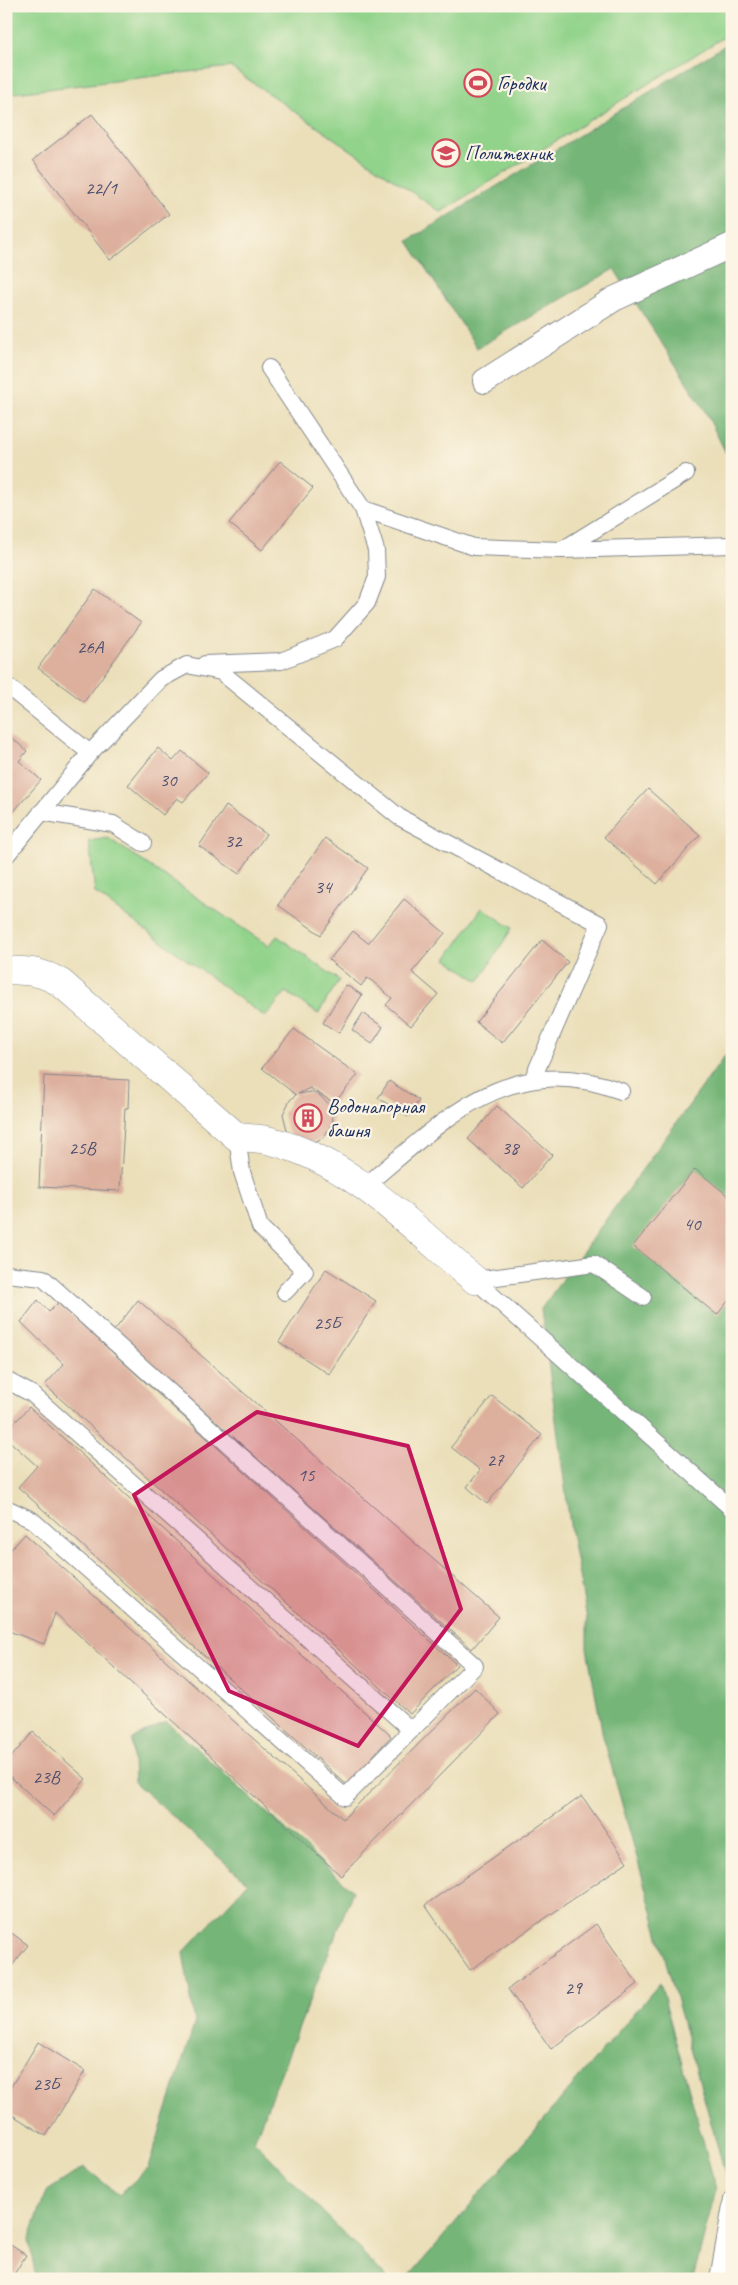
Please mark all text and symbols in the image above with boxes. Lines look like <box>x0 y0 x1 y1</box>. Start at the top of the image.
sports icon: Городки <box>463 68 493 98</box>
place label: Городки <box>497 70 548 96</box>
school or university icon: Политехник <box>431 138 461 168</box>
place label: Политехник <box>465 140 555 166</box>
house number: 22/1 <box>85 176 118 200</box>
house number: 26А <box>77 635 105 659</box>
house number: 30 <box>159 768 178 792</box>
house number: 32 <box>224 829 243 853</box>
house number: 34 <box>314 875 334 899</box>
place label: Водонапорная башня <box>327 1093 426 1143</box>
building icon: Водонапорная башня <box>293 1103 323 1133</box>
house number: 25В <box>69 1136 97 1160</box>
house number: 38 <box>501 1136 521 1160</box>
house number: 40 <box>683 1212 702 1236</box>
house number: 25Б <box>314 1311 344 1335</box>
house number: 27 <box>486 1448 505 1472</box>
house number: 15 <box>297 1463 316 1487</box>
house number: 23В <box>33 1765 61 1789</box>
house number: 29 <box>564 1976 583 2000</box>
house number: 23Б <box>33 2072 63 2096</box>

